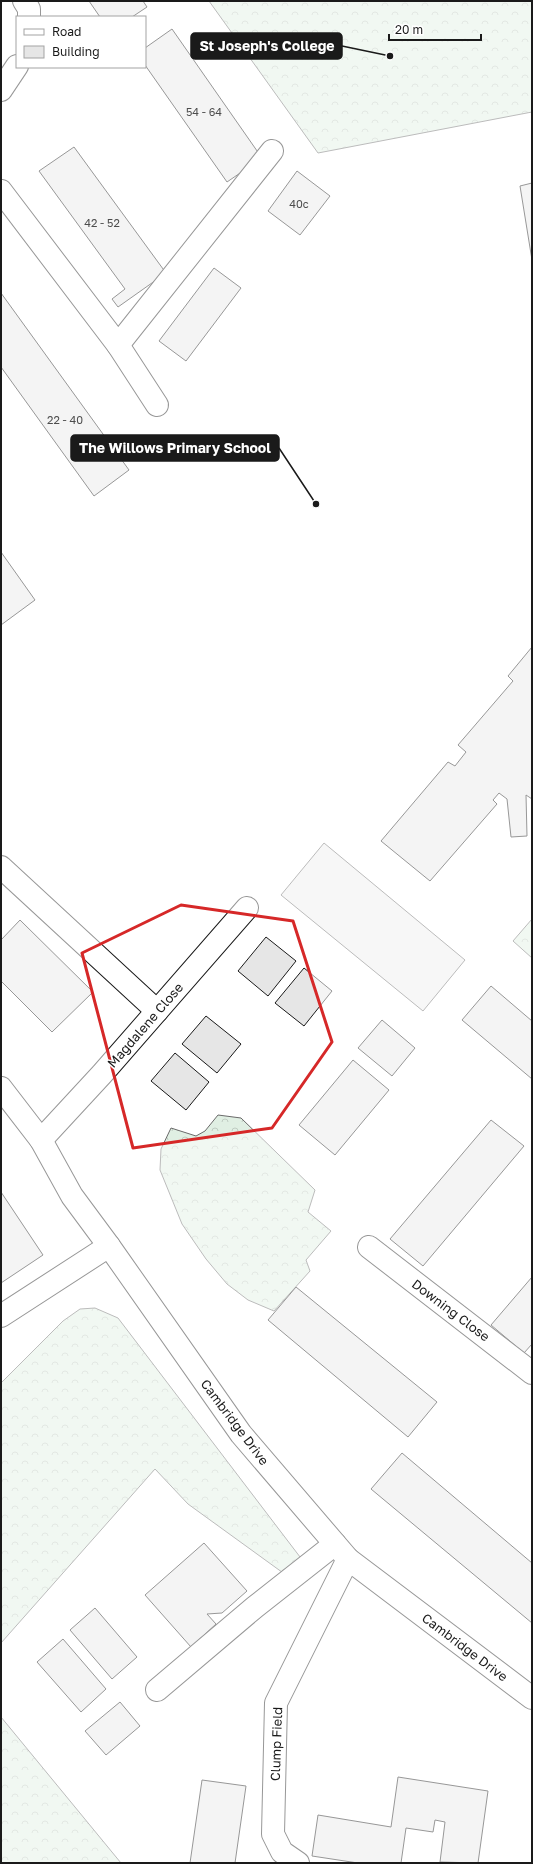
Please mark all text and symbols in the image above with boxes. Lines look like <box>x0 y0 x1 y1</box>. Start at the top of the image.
legend <box>16 16 146 68</box>
scale bar <box>389 16 481 42</box>
text: 20 m <box>395 22 423 37</box>
text: Road <box>52 24 81 39</box>
callout: St Joseph's College <box>191 33 342 59</box>
text: St Joseph's College <box>199 37 335 54</box>
text: Building <box>52 44 100 59</box>
house number: 54 - 64 <box>186 105 222 118</box>
house number: 40c <box>289 197 309 210</box>
house number: 42 - 52 <box>84 216 120 229</box>
house number: 22 - 40 <box>47 413 83 426</box>
callout: The Willows Primary School <box>71 435 279 461</box>
text: The Willows Primary School <box>79 439 271 456</box>
street label: Magdalene Close <box>104 979 186 1071</box>
street label: Downing Close <box>409 1276 493 1344</box>
street label: Cambridge Drive <box>198 1376 272 1468</box>
street label: Cambridge Drive <box>419 1610 511 1684</box>
street label: Clump Field <box>267 1707 285 1781</box>

